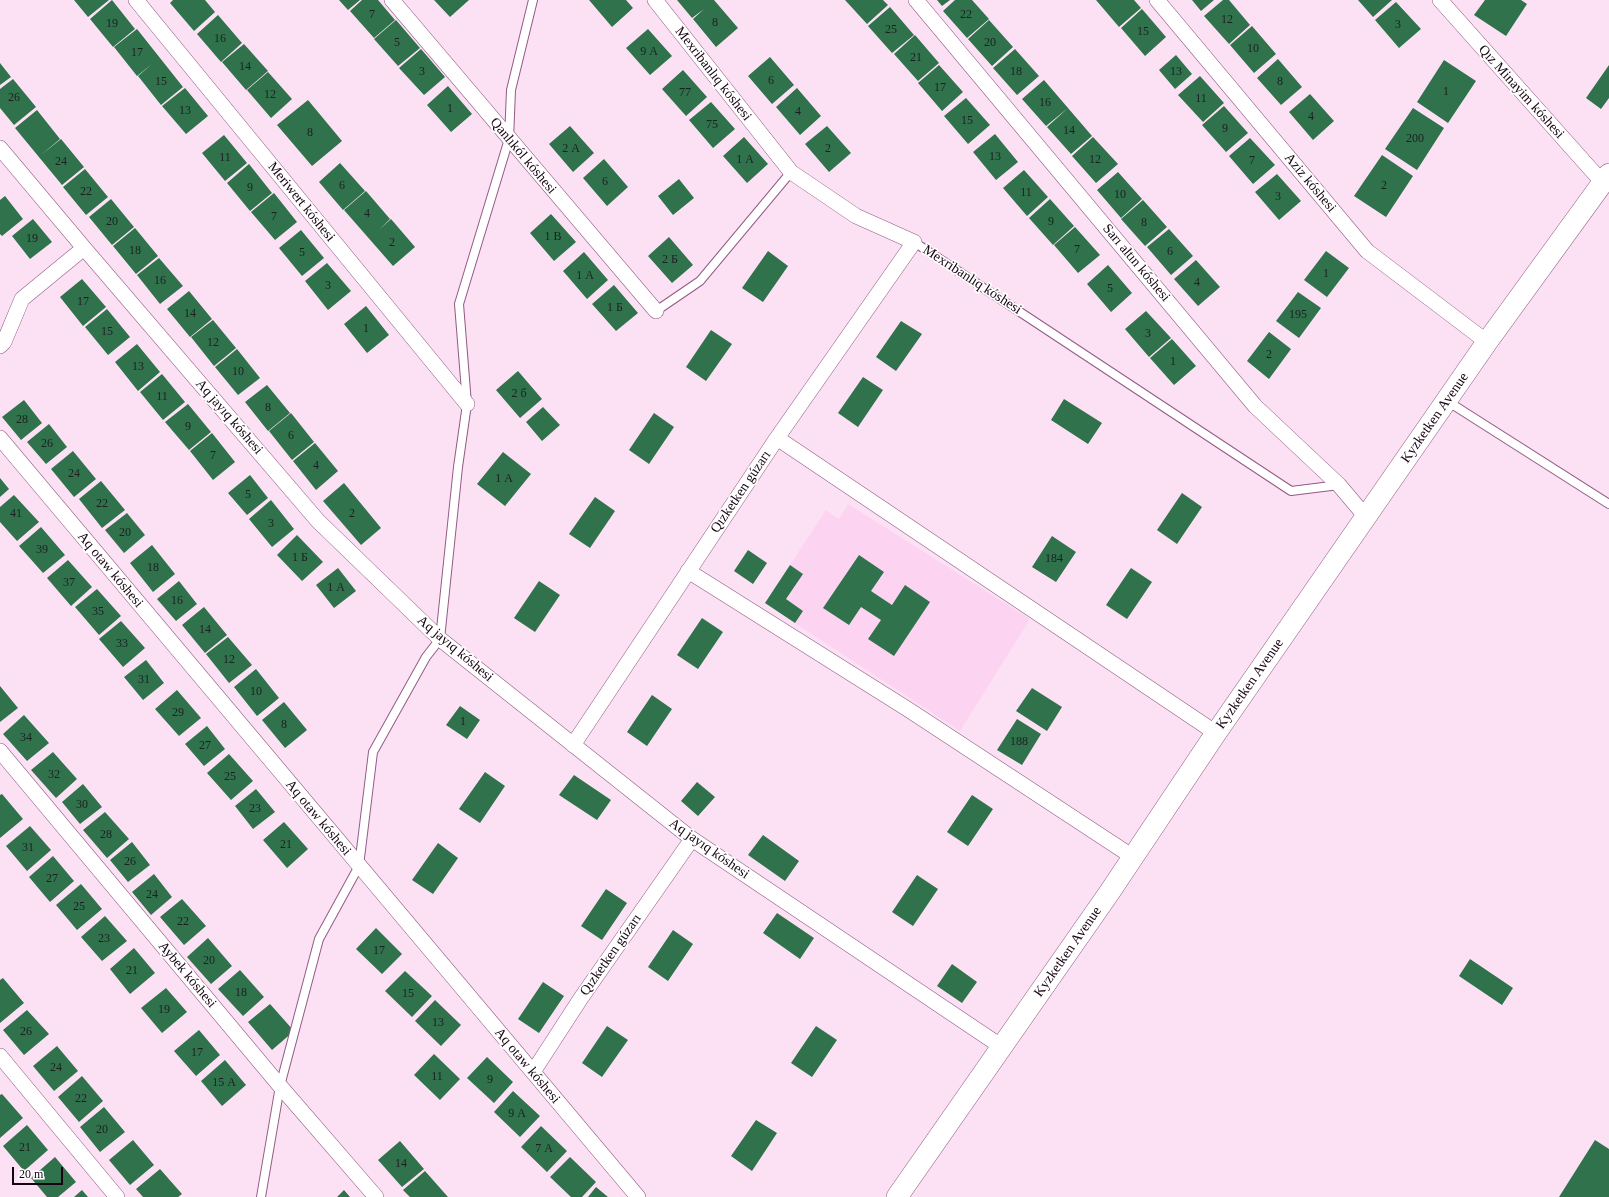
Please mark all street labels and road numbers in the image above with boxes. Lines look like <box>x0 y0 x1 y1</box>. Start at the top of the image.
street label: Mexribanlıq kóshesi <box>671 24 755 124</box>
street label: Qız Minayim kóshesi <box>1474 42 1568 142</box>
street label: Qanlıkól kóshesi <box>486 114 560 198</box>
street label: Aziz kóshesi <box>1280 150 1340 216</box>
street label: Meriwert kóshesi <box>264 159 338 245</box>
street label: Sarı altın kóshesi <box>1099 221 1173 305</box>
street label: Mexribanlıq kóshesi <box>919 242 1025 318</box>
street label: Kyzketken Avenue <box>1398 370 1472 466</box>
street label: Aq jayıq kóshesi <box>192 376 266 458</box>
street label: Qızketken gúzarı <box>707 448 775 536</box>
street label: Aq otaw kóshesi <box>74 529 146 611</box>
street label: Aq jayıq kóshesi <box>414 612 496 686</box>
street label: Kyzketken Avenue <box>1213 636 1287 732</box>
street label: Aq otaw kóshesi <box>282 777 354 859</box>
street label: Aq jayıq kóshesi <box>666 815 752 883</box>
street label: Kyzketken Avenue <box>1031 904 1105 1000</box>
street label: Qızketken gúzarı <box>577 911 645 999</box>
street label: Aybek kóshesi <box>154 938 220 1012</box>
street label: Aq otaw kóshesi <box>491 1025 563 1107</box>

